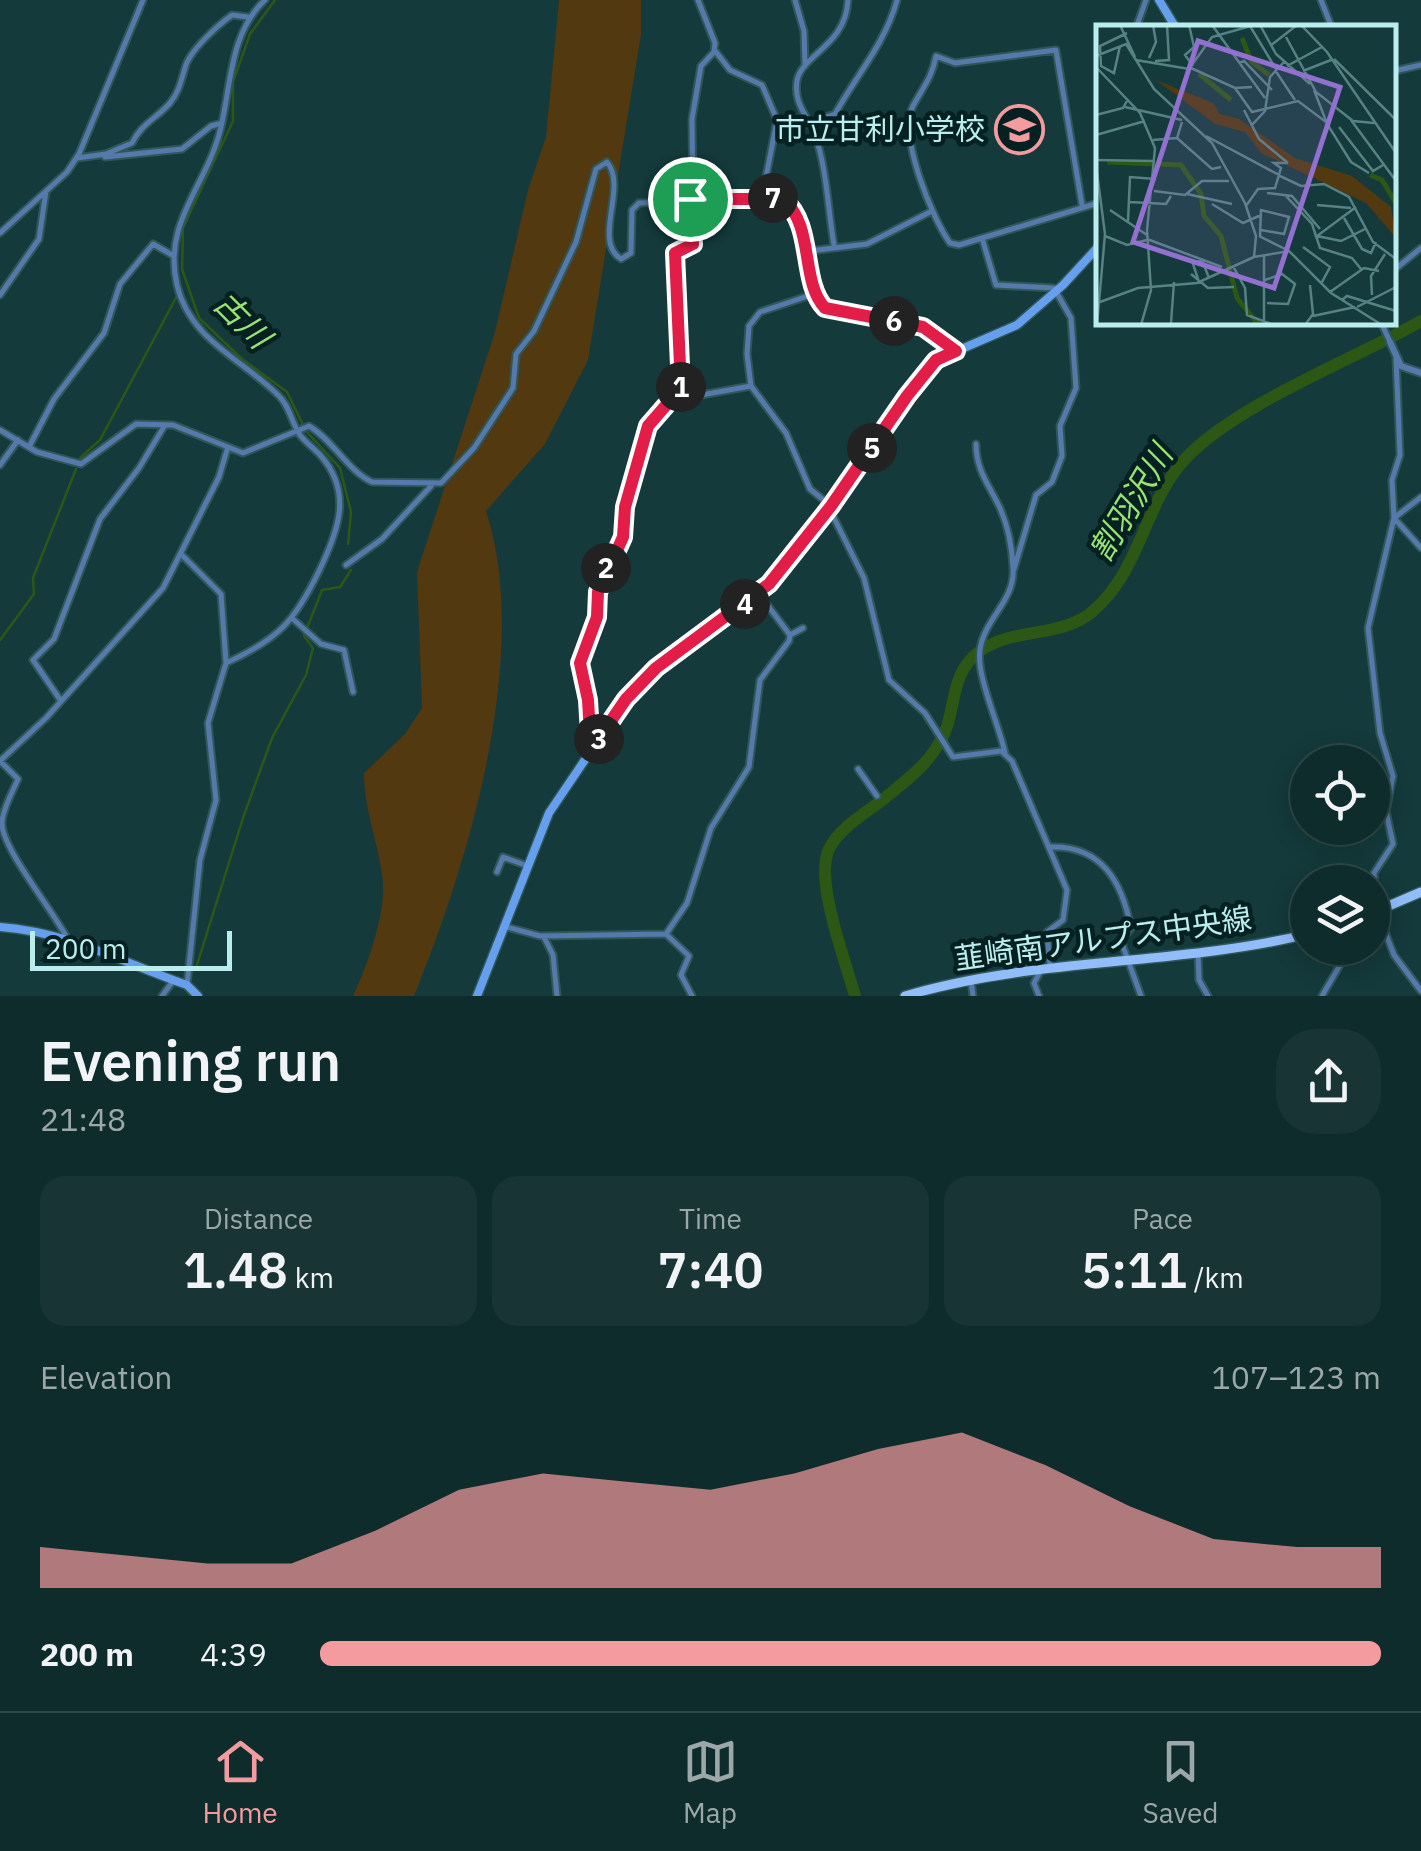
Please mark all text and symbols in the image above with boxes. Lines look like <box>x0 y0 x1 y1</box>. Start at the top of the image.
inset map <box>1096 25 1396 325</box>
school or university icon: 市立甘利小学校 <box>994 104 1046 156</box>
place label: 市立甘利小学校 <box>775 109 985 148</box>
pin <box>648 157 733 242</box>
icon: arrive <box>663 172 718 227</box>
pin: 7 <box>748 173 798 223</box>
text: 7 <box>765 179 781 216</box>
water label: 古川 <box>205 282 282 359</box>
pin: 6 <box>869 296 919 346</box>
text: 6 <box>886 302 902 339</box>
pin: 1 <box>656 362 706 412</box>
text: 1 <box>673 368 689 405</box>
pin: 5 <box>847 423 897 473</box>
text: 5 <box>864 429 880 466</box>
water label: 割羽沢川 <box>1079 434 1183 568</box>
pin: 2 <box>581 543 631 593</box>
text: 2 <box>598 549 614 586</box>
pin: 4 <box>720 579 770 629</box>
text: 4 <box>737 585 753 622</box>
pin: 3 <box>574 714 624 764</box>
text: 3 <box>591 720 607 757</box>
map controls <box>1290 745 1390 965</box>
button: locate <box>1290 745 1390 845</box>
button: layers <box>1290 865 1390 965</box>
street label: 韮崎南アルプス中央線 <box>952 897 1254 978</box>
scale bar <box>30 926 232 970</box>
text: 200 m <box>45 930 126 967</box>
text: Evening run <box>40 1025 341 1096</box>
button: share <box>1276 1029 1381 1134</box>
text: 21:48 <box>40 1098 126 1140</box>
text: Distance <box>204 1200 313 1237</box>
text: Time <box>679 1200 742 1237</box>
text: Pace <box>1132 1200 1193 1237</box>
text: 1.48 <box>183 1237 288 1302</box>
text: 7:40 <box>658 1237 763 1302</box>
text: 5:11 <box>1081 1237 1187 1302</box>
text: km <box>288 1259 334 1296</box>
text: /km <box>1187 1259 1244 1296</box>
text: Elevation <box>40 1356 173 1398</box>
text: 107–123 m <box>1211 1356 1381 1398</box>
text: 200 m <box>40 1633 134 1675</box>
text: 4:39 <box>200 1633 267 1675</box>
tab: Home <box>202 1734 278 1831</box>
tab: Map <box>683 1734 738 1831</box>
tab: Saved <box>1142 1734 1219 1831</box>

